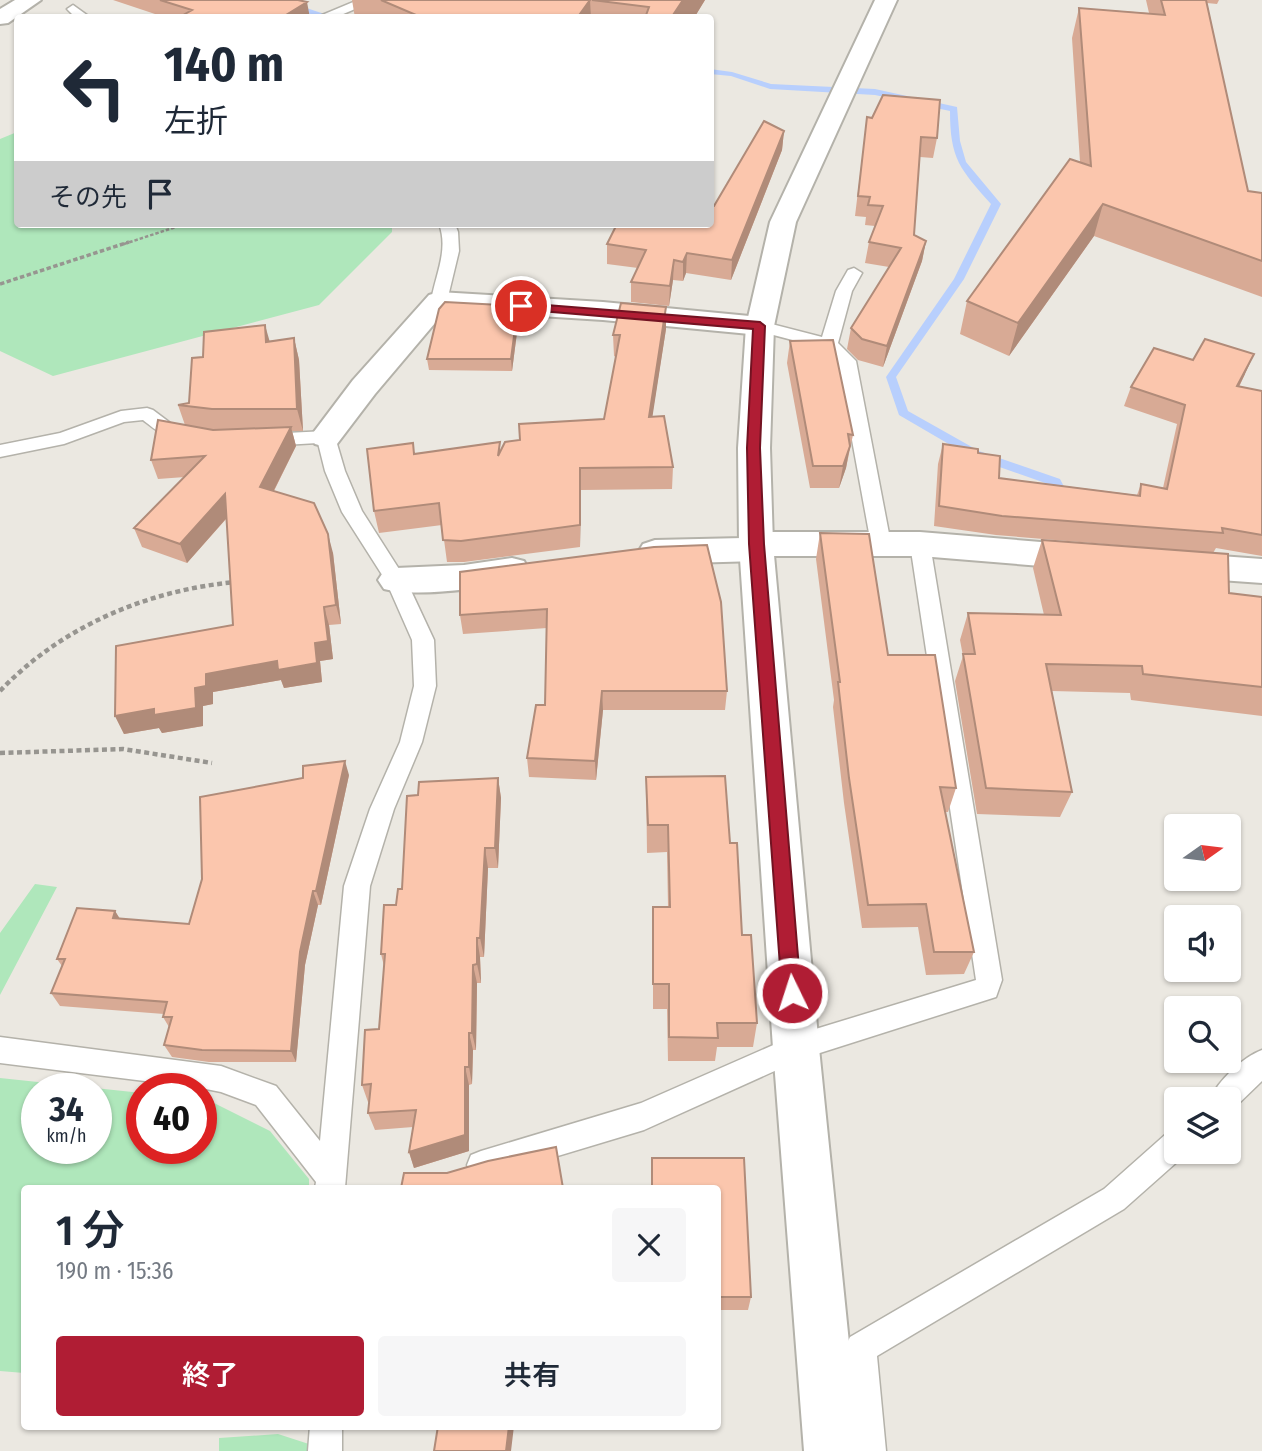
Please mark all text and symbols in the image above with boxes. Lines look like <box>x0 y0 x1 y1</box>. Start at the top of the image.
text: 140 m <box>164 35 284 94</box>
icon: left <box>49 42 140 133</box>
text: 左折 <box>164 102 228 140</box>
icon: arrive <box>141 175 179 213</box>
text: その先 <box>49 182 127 213</box>
pin <box>491 276 551 336</box>
icon: arrive <box>502 287 540 325</box>
north arrow <box>1164 814 1241 891</box>
map controls <box>1164 814 1241 1164</box>
button: sound <box>1164 905 1241 982</box>
position arrow <box>755 956 829 1030</box>
button: search <box>1164 996 1241 1073</box>
speed limit sign: 40 <box>126 1073 217 1164</box>
button: layers <box>1164 1087 1241 1164</box>
text: 34 <box>49 1088 84 1130</box>
text: km/h <box>46 1125 87 1147</box>
text: 1 分 <box>56 1206 125 1256</box>
button: close <box>612 1208 686 1282</box>
text: 190 m · 15:36 <box>56 1257 173 1285</box>
button: 終了 <box>56 1336 364 1416</box>
button: 共有 <box>378 1336 686 1416</box>

